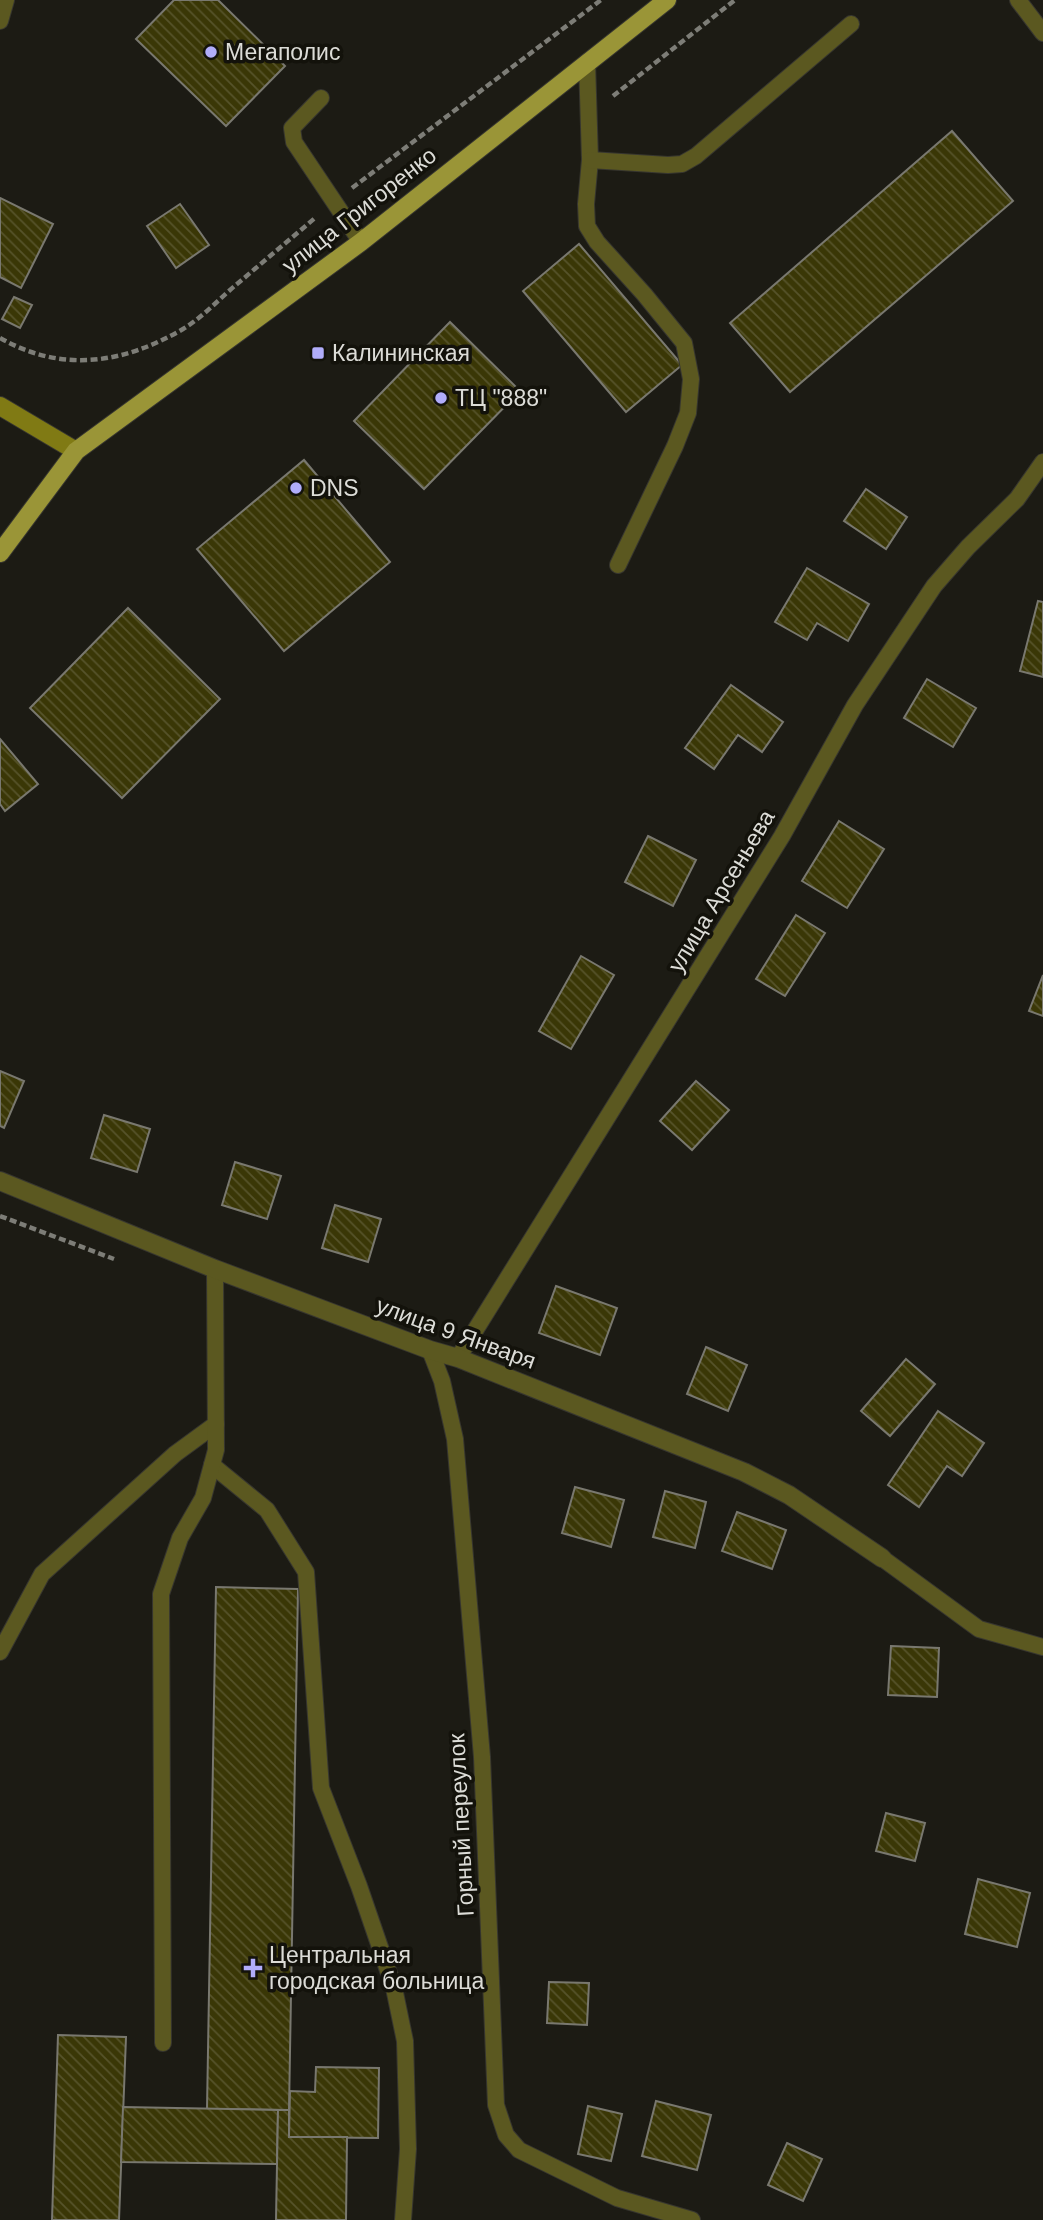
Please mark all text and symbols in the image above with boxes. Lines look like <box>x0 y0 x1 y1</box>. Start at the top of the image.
place label: Мегаполис <box>225 39 340 65</box>
marker: Мегаполис <box>203 44 219 60</box>
street label: улица Григоренко <box>277 142 441 278</box>
place label: Калининская <box>332 340 470 366</box>
marker: Калининская <box>310 345 326 361</box>
place label: ТЦ "888" <box>455 385 547 411</box>
marker: ТЦ "888" <box>433 390 449 406</box>
place label: DNS <box>310 475 359 501</box>
marker: DNS <box>288 480 304 496</box>
street label: улица Арсеньева <box>662 805 780 977</box>
street label: улица 9 Января <box>373 1292 539 1374</box>
street label: Горный переулок <box>443 1732 479 1917</box>
place label: Центральная городская больница <box>269 1942 484 1994</box>
marker: Центральная городская больница <box>243 1958 263 1978</box>

